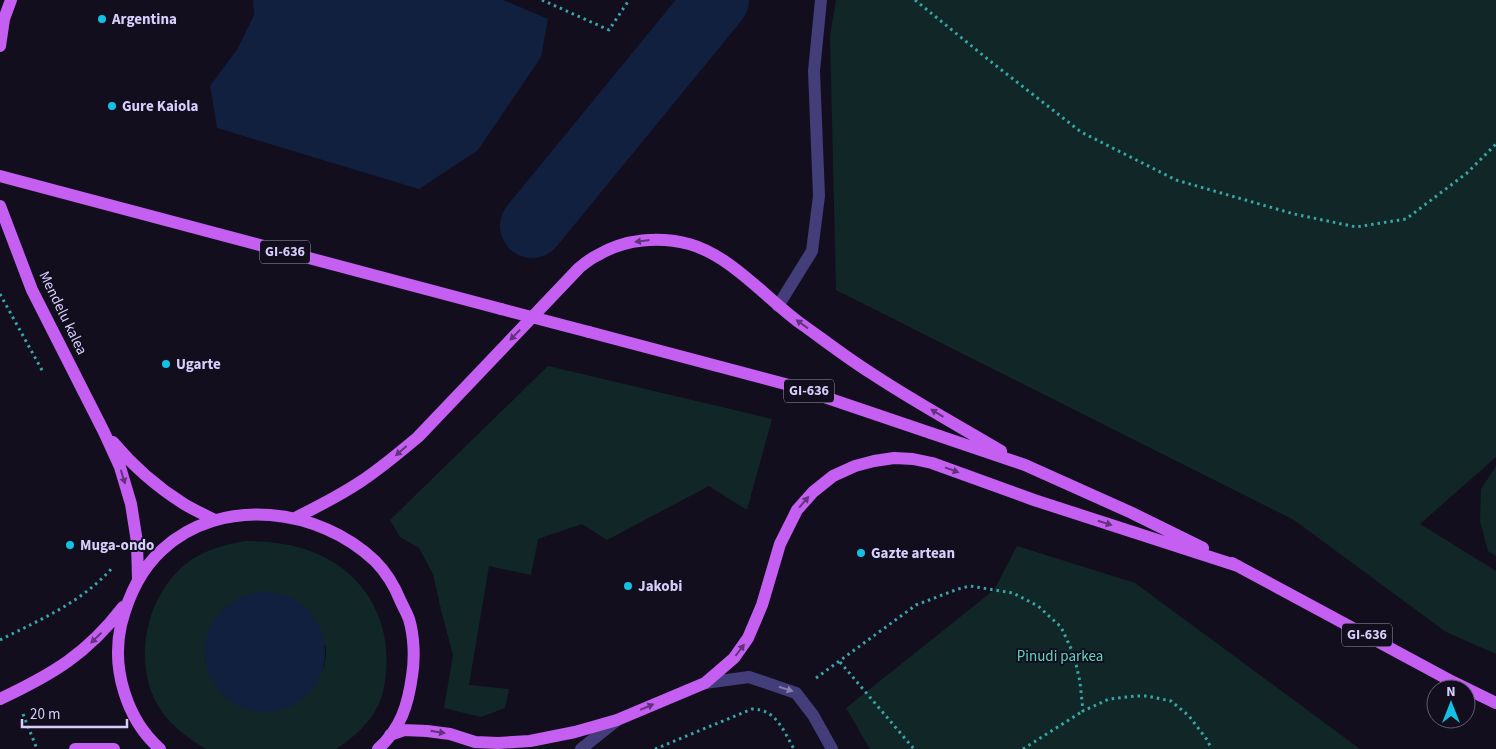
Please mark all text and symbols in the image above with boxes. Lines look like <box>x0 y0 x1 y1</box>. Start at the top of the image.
place label: Argentina <box>111 9 177 30</box>
marker: Argentina <box>96 13 108 25</box>
place label: Gure Kaiola <box>122 96 199 117</box>
marker: Gure Kaiola <box>106 100 118 112</box>
one-way arrow <box>634 237 650 245</box>
road number: GI-636 <box>260 240 310 264</box>
street label: Mendelu kalea <box>34 268 92 358</box>
one-way arrow <box>795 319 809 329</box>
one-way arrow <box>509 328 521 340</box>
place label: Ugarte <box>176 354 221 375</box>
marker: Ugarte <box>160 358 172 370</box>
road number: GI-636 <box>784 380 834 402</box>
one-way arrow <box>930 409 945 417</box>
one-way arrow <box>395 445 408 456</box>
one-way arrow <box>945 466 960 474</box>
one-way arrow <box>119 469 127 484</box>
one-way arrow <box>799 495 810 508</box>
one-way arrow <box>1098 520 1113 527</box>
place label: Muga-ondo <box>80 535 154 556</box>
marker: Muga-ondo <box>64 539 76 551</box>
place label: Gazte artean <box>871 543 955 564</box>
marker: Gazte artean <box>855 547 867 559</box>
place label: Jakobi <box>638 576 682 597</box>
marker: Jakobi <box>622 580 634 592</box>
road number: GI-636 <box>1342 624 1392 646</box>
one-way arrow <box>91 632 103 644</box>
one-way arrow <box>735 643 745 657</box>
park label: Pinudi parkea <box>1017 646 1103 667</box>
north arrow <box>1426 679 1476 729</box>
text: N <box>1446 682 1456 702</box>
one-way arrow <box>779 686 794 694</box>
scale bar <box>22 696 128 728</box>
one-way arrow <box>639 703 654 711</box>
text: 20 m <box>30 704 60 725</box>
one-way arrow <box>430 729 446 737</box>

